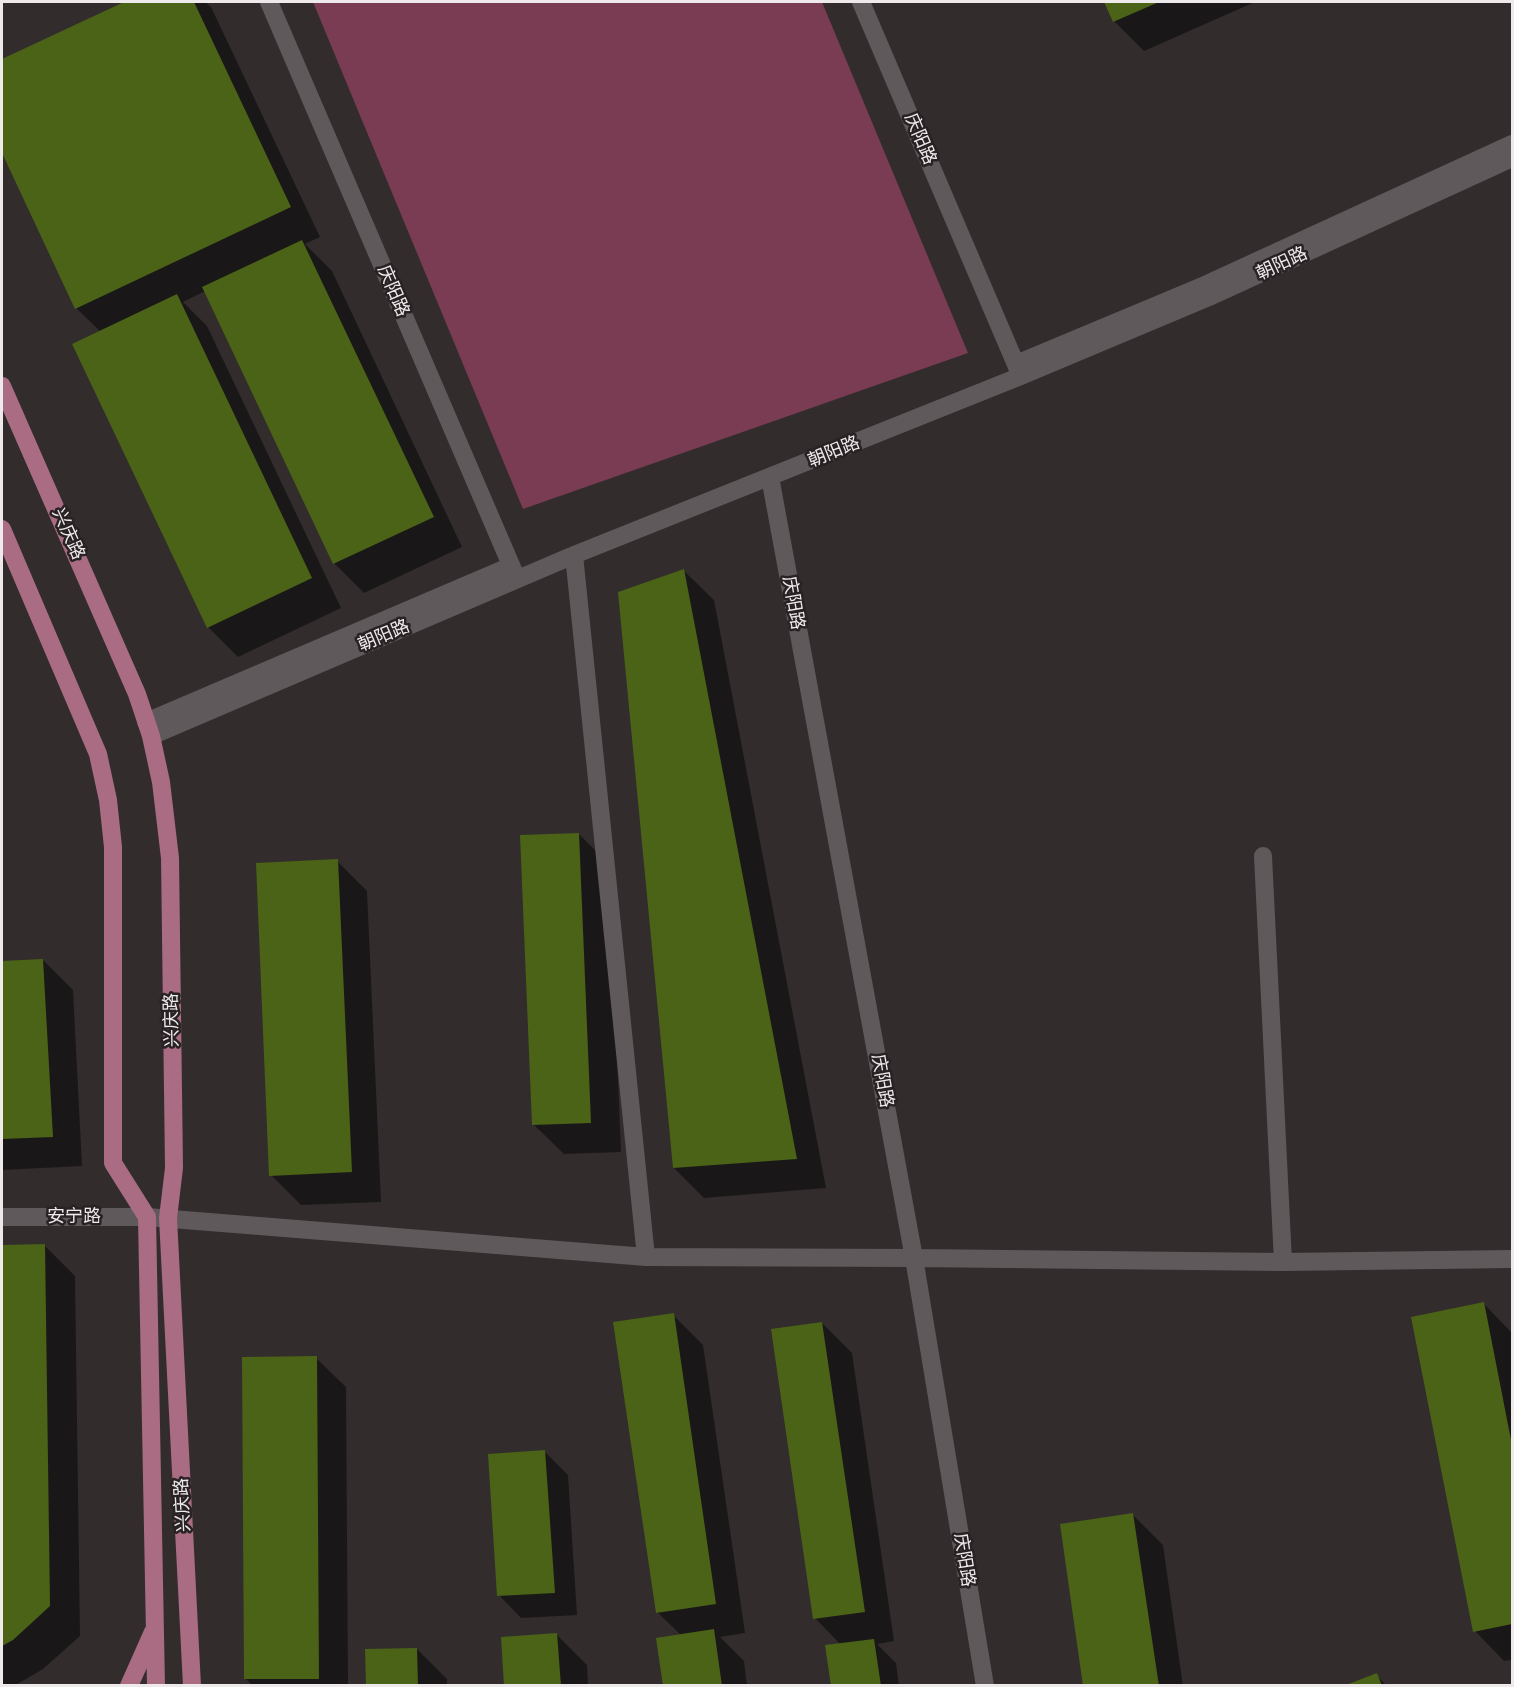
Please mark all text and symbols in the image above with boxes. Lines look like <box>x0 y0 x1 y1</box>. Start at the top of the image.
street label: 庆阳路 <box>900 110 940 168</box>
street label: 朝阳路 <box>1253 243 1311 285</box>
street label: 庆阳路 <box>373 262 413 320</box>
street label: 朝阳路 <box>805 432 863 472</box>
street label: 兴庆路 <box>47 505 89 563</box>
street label: 庆阳路 <box>778 575 808 631</box>
street label: 朝阳路 <box>355 616 413 656</box>
street label: 兴庆路 <box>161 993 183 1047</box>
street label: 庆阳路 <box>867 1053 897 1109</box>
street label: 安宁路 <box>47 1206 101 1228</box>
street label: 兴庆路 <box>171 1477 195 1533</box>
street label: 庆阳路 <box>949 1532 979 1588</box>

